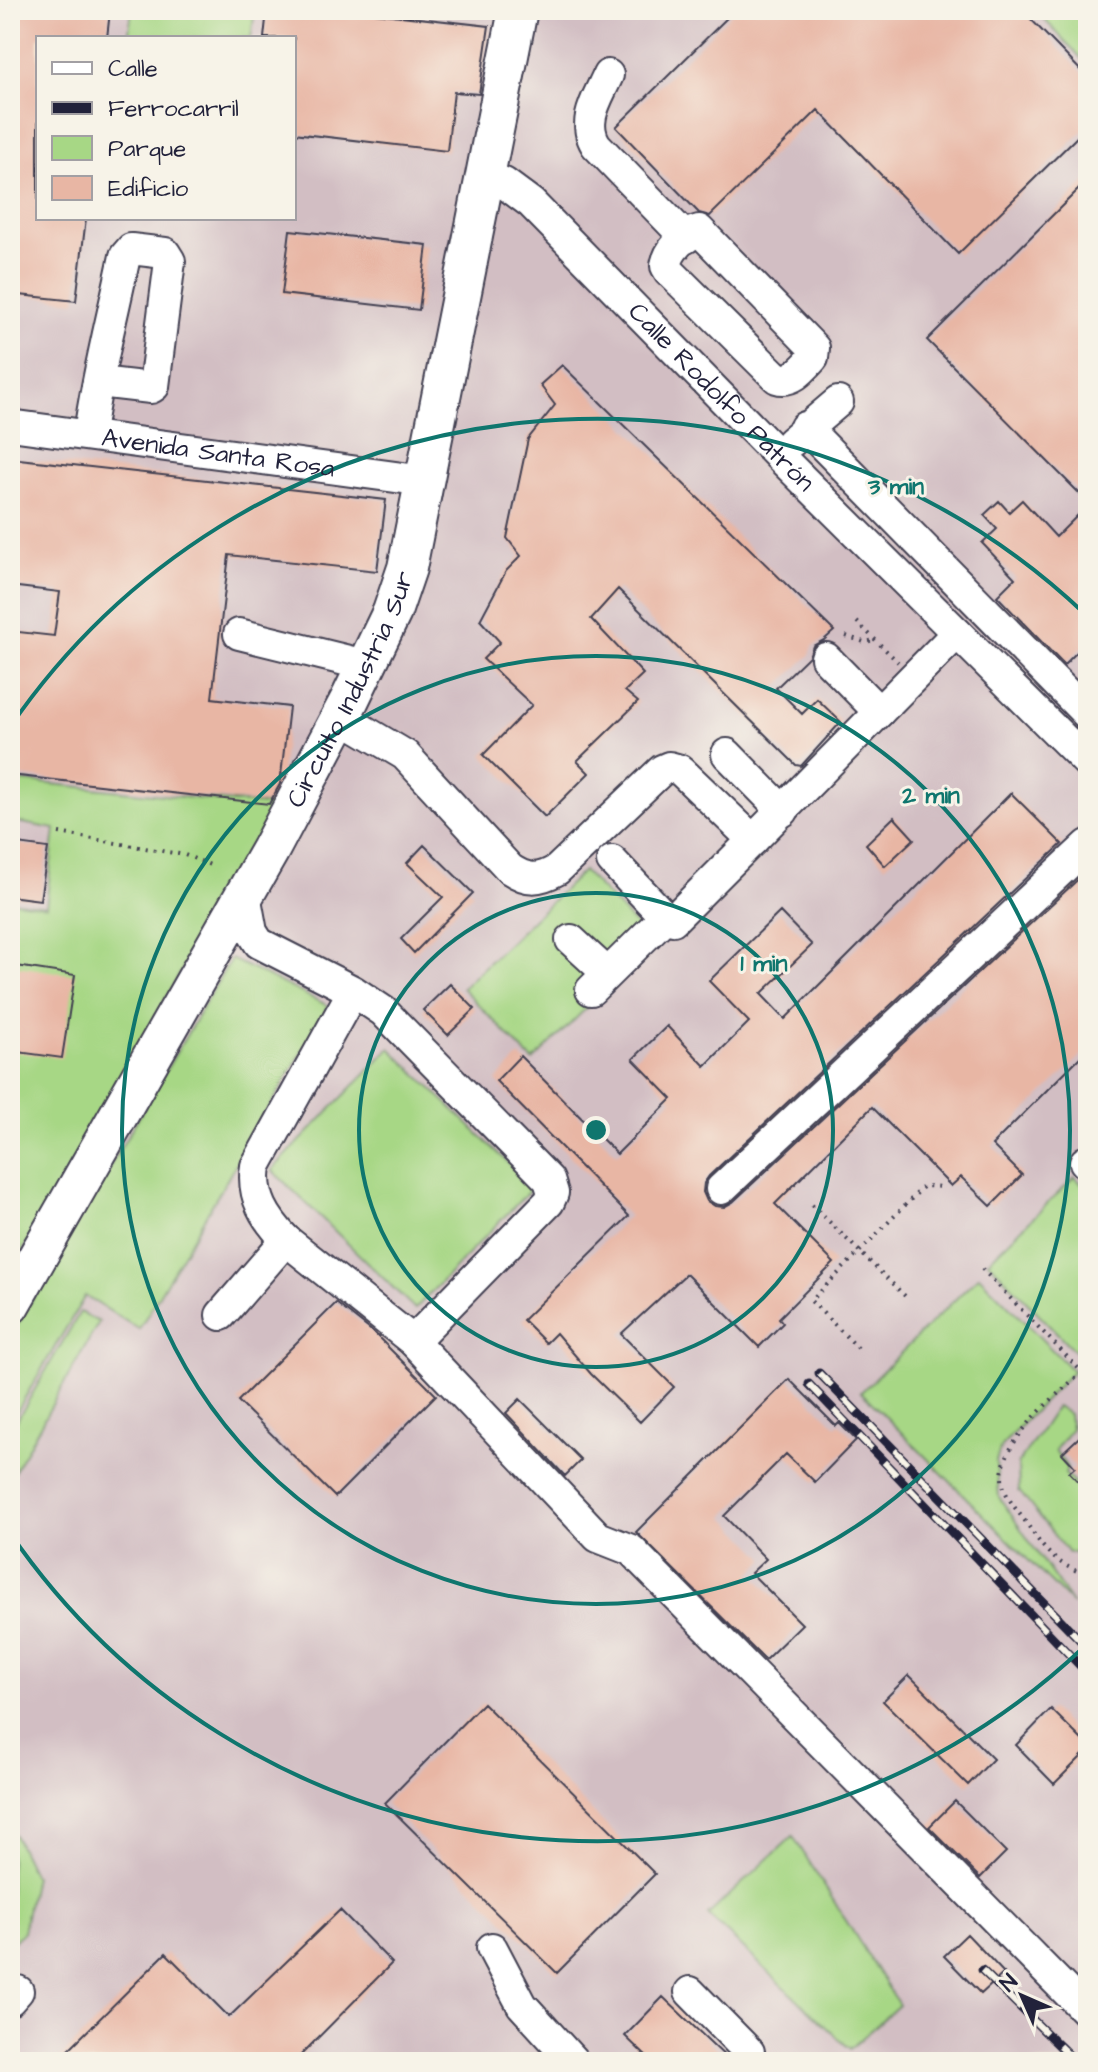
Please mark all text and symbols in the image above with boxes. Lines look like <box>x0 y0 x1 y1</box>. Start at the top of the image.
legend <box>36 36 296 220</box>
text: Calle <box>108 52 158 86</box>
text: Ferrocarril <box>108 92 239 126</box>
text: Parque <box>108 132 186 166</box>
text: Edificio <box>108 172 189 206</box>
street label: Calle Rodolfo Patrón <box>620 294 823 500</box>
street label: Avenida Santa Rosa <box>99 420 337 487</box>
text: 3 min <box>867 470 924 504</box>
street label: Circuito Industria Sur <box>278 566 423 814</box>
text: 2 min <box>901 779 960 813</box>
text: 1 min <box>741 947 788 981</box>
centre of rings <box>582 1116 610 1144</box>
north arrow <box>982 1956 1062 2036</box>
text: N <box>993 1967 1025 1999</box>

